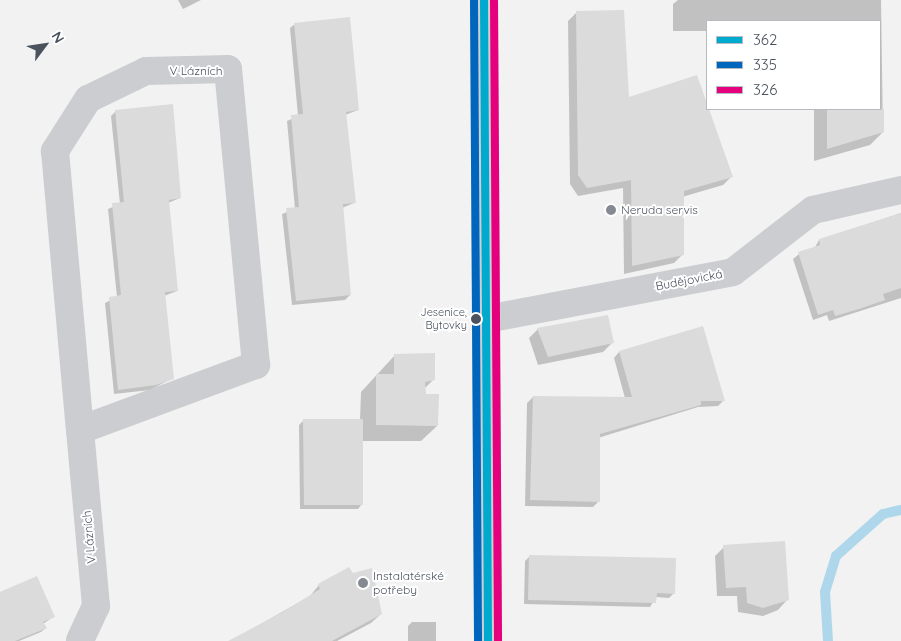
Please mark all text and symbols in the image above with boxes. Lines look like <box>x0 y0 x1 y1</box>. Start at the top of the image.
north arrow <box>20 20 70 70</box>
legend <box>706 20 881 110</box>
text: N <box>47 28 68 46</box>
text: 362 <box>753 30 777 49</box>
text: 335 <box>753 55 777 74</box>
street label: V Lázních <box>169 64 223 78</box>
text: 326 <box>753 80 777 99</box>
place label: Neruda servis <box>621 203 698 217</box>
marker: Neruda servis <box>605 204 617 216</box>
street label: Budějovická <box>654 266 724 294</box>
place label: Jesenice, Bytovky <box>420 306 467 332</box>
marker: Jesenice, Bytovky <box>471 314 481 324</box>
street label: V Lázních <box>80 510 98 564</box>
place label: Instalatérské potřeby <box>373 569 444 597</box>
marker: Instalatérské potřeby <box>357 577 369 589</box>

